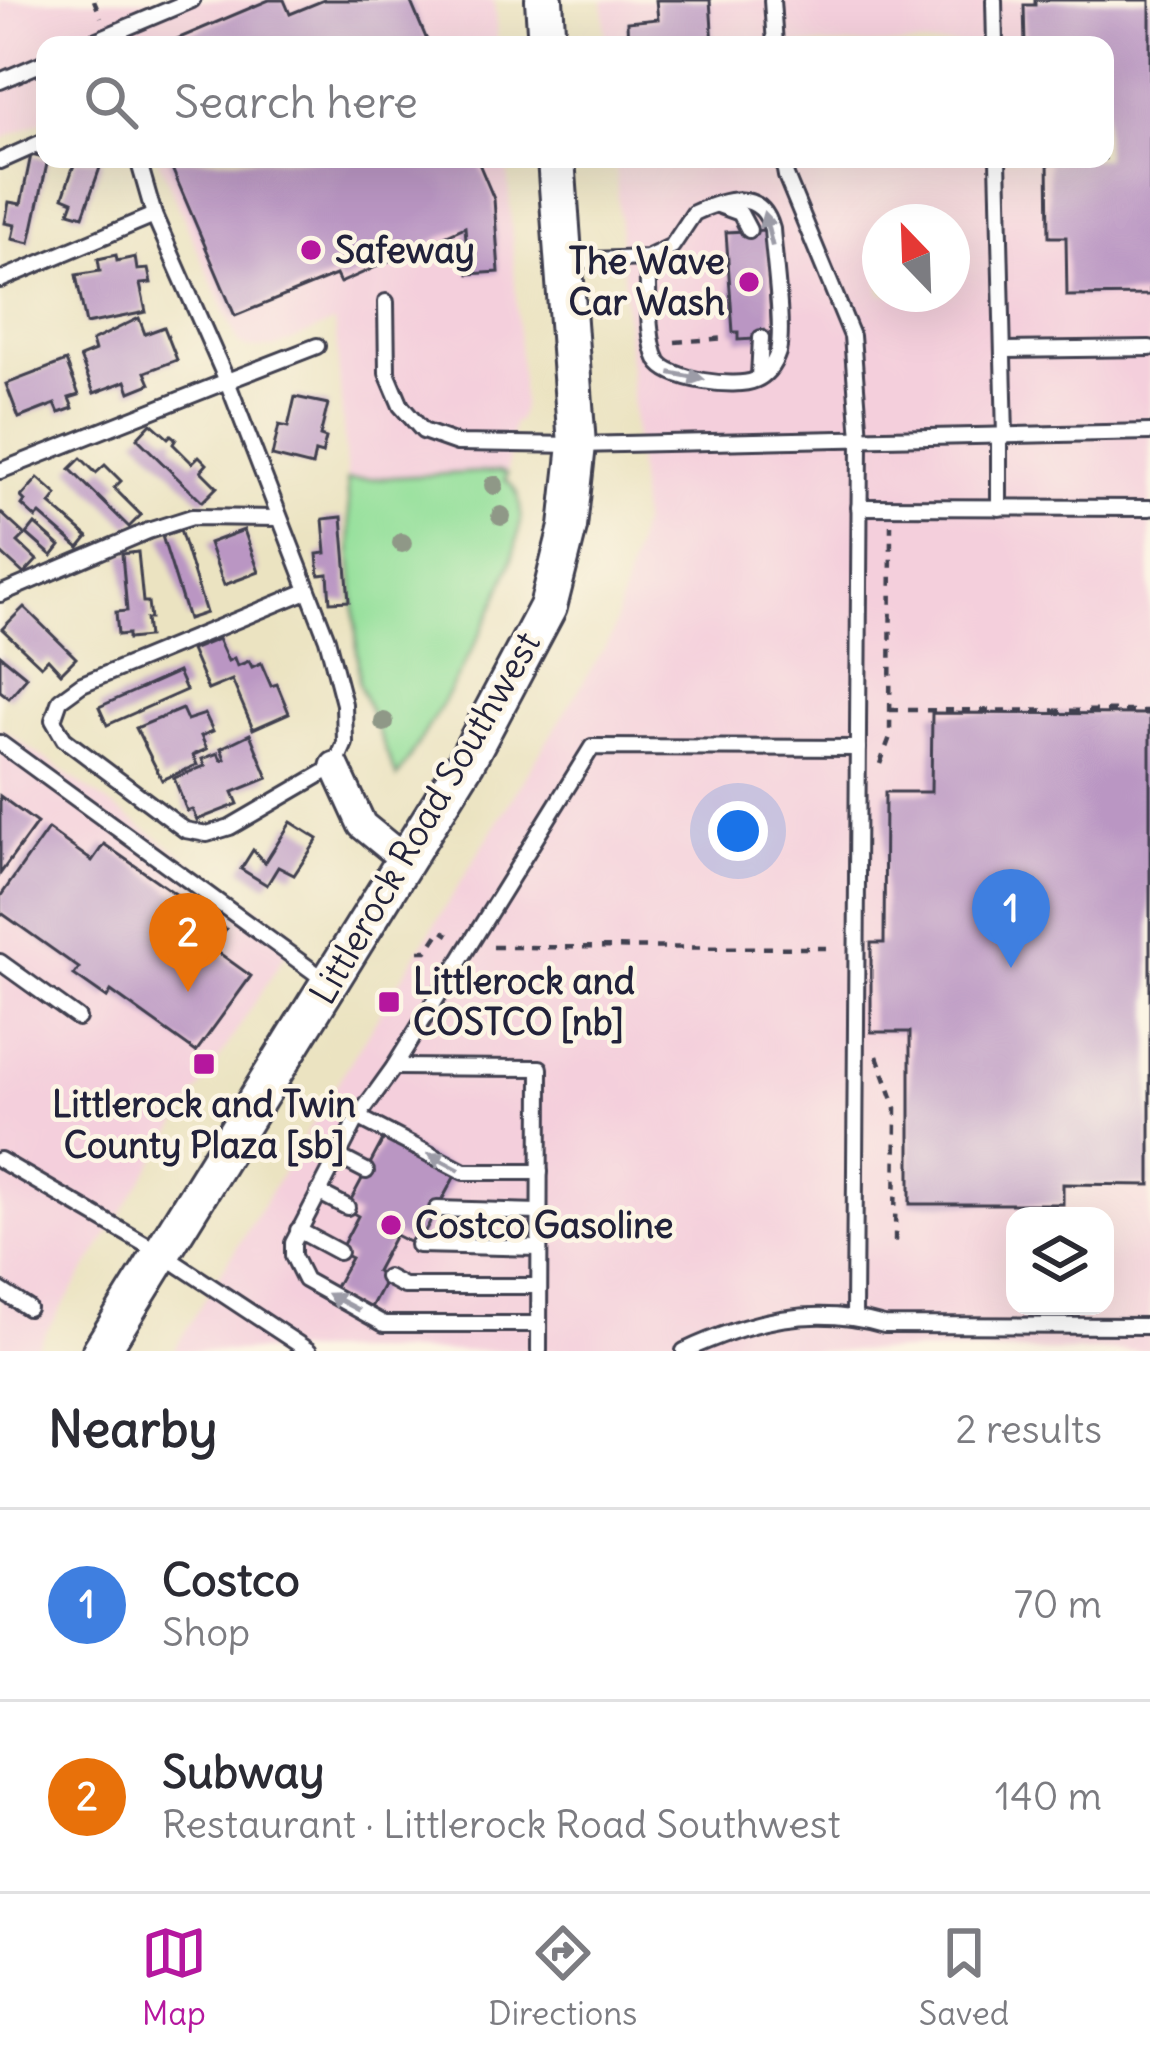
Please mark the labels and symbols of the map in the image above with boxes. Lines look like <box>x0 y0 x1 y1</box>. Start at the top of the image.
north arrow <box>862 204 970 312</box>
one-way arrow <box>758 210 777 247</box>
place label: Safeway <box>335 228 475 273</box>
marker: Safeway <box>298 237 324 263</box>
place label: The Wave Car Wash <box>568 239 725 325</box>
marker: The Wave Car Wash <box>736 269 762 295</box>
one-way arrow <box>669 367 706 386</box>
street label: Littlerock Road Southwest <box>300 624 550 1012</box>
your location <box>708 801 768 861</box>
pin: 1 <box>972 869 1050 968</box>
pin: 2 <box>149 893 227 992</box>
place label: Littlerock and COSTCO [nb] <box>413 959 635 1045</box>
marker: Littlerock and COSTCO [nb] <box>376 989 402 1015</box>
marker: Littlerock and Twin County Plaza [sb] <box>191 1051 217 1077</box>
place label: Littlerock and Twin County Plaza [sb] <box>52 1082 356 1168</box>
one-way arrow <box>427 1152 462 1173</box>
place label: Costco Gasoline <box>415 1203 673 1248</box>
marker: Costco Gasoline <box>378 1212 404 1238</box>
one-way arrow <box>326 1293 361 1313</box>

